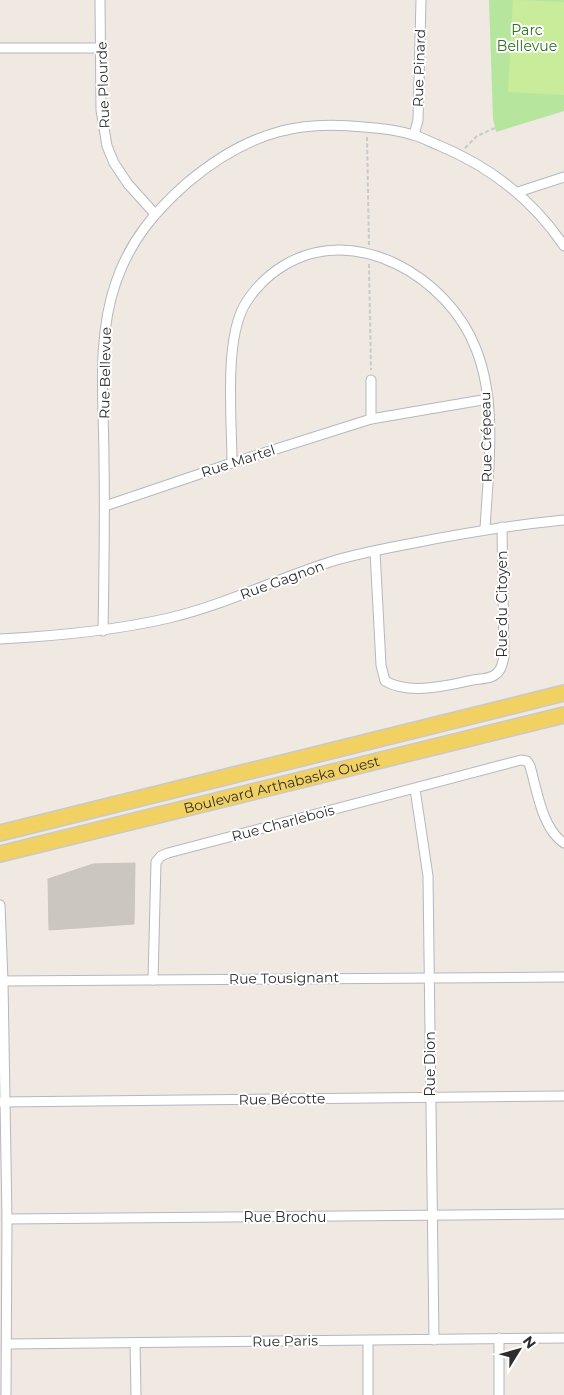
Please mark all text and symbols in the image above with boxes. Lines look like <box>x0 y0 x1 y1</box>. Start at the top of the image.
park label: Parc Bellevue <box>497 21 557 55</box>
street label: Rue Pinard <box>409 29 429 107</box>
street label: Rue Plourde <box>92 41 114 129</box>
street label: Rue Bellevue <box>95 327 115 419</box>
street label: Rue Crépeau <box>476 391 496 483</box>
street label: Rue Martel <box>199 441 277 481</box>
street label: Rue du Citoyen <box>493 550 511 658</box>
street label: Rue Gagnon <box>238 556 326 604</box>
street label: Boulevard Arthabaska Ouest <box>182 752 382 817</box>
street label: Rue Charlebois <box>230 801 337 845</box>
street label: Rue Tousignant <box>229 968 340 988</box>
street label: Rue Dion <box>421 1031 439 1097</box>
street label: Rue Bécotte <box>239 1089 325 1109</box>
street label: Rue Brochu <box>243 1208 327 1226</box>
north arrow <box>494 1325 544 1375</box>
street label: Rue Paris <box>252 1331 318 1351</box>
text: N <box>519 1332 540 1352</box>

